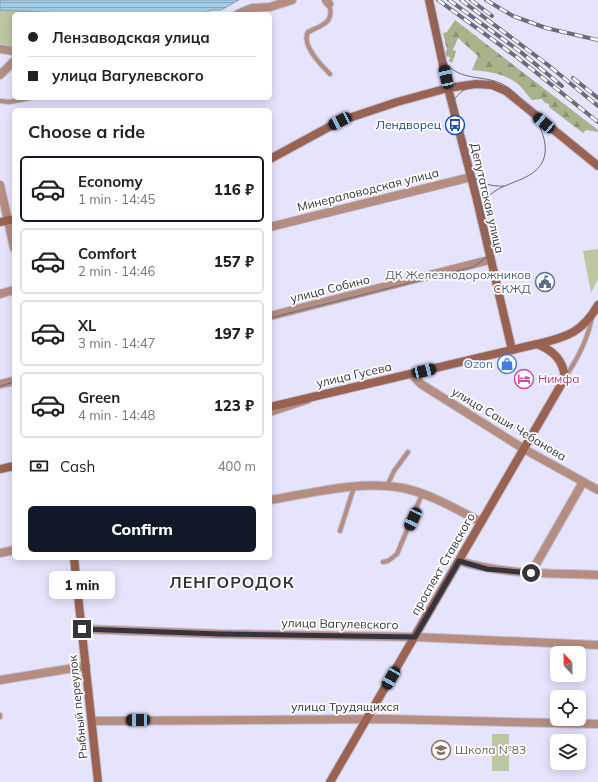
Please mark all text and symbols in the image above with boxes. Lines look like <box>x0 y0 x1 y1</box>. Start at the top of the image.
text: Лензаводская улица <box>52 28 210 47</box>
car <box>438 64 454 90</box>
text: улица Вагулевского <box>52 66 204 85</box>
car <box>327 110 353 132</box>
car <box>531 111 557 135</box>
bus stop icon: Лендворец <box>444 114 466 136</box>
place label: Лендворец <box>376 117 441 132</box>
text: Choose a ride <box>28 120 145 143</box>
street label: Депутатская улица <box>468 141 507 254</box>
street label: Минераловодская улица <box>296 165 440 214</box>
icon: car <box>30 171 66 207</box>
text: Economy <box>78 172 143 191</box>
text: 116 ₽ <box>214 180 254 199</box>
text: 1 min · 14:45 <box>78 191 155 207</box>
icon: car <box>30 243 66 279</box>
text: Comfort <box>78 244 136 263</box>
text: 157 ₽ <box>214 252 254 271</box>
text: 2 min · 14:46 <box>78 263 155 279</box>
place label: ДК Железнодорожников СКЖД <box>385 267 531 296</box>
street label: улица Собино <box>289 271 371 306</box>
public building icon: ДК Железнодорожников СКЖД <box>534 271 556 293</box>
icon: car <box>30 315 66 351</box>
text: XL <box>78 316 96 335</box>
text: 197 ₽ <box>214 324 254 343</box>
text: 3 min · 14:47 <box>78 335 155 351</box>
shop icon: Ozon <box>496 353 518 375</box>
place label: Ozon <box>464 356 493 371</box>
street label: улица Гусева <box>315 359 393 390</box>
car <box>411 362 437 380</box>
hotel icon: Нимфа <box>513 368 535 390</box>
place label: Нимфа <box>538 371 580 386</box>
street label: улица Саши Чебанова <box>449 383 569 464</box>
icon: car <box>30 387 66 423</box>
text: Green <box>78 388 120 407</box>
text: 123 ₽ <box>214 396 254 415</box>
text: 4 min · 14:48 <box>78 407 155 423</box>
icon: cash <box>28 455 50 477</box>
text: Cash <box>60 457 95 476</box>
text: 400 m <box>218 458 256 474</box>
button: Confirm <box>28 506 256 552</box>
car <box>402 506 424 532</box>
street label: проспект Ставского <box>407 510 478 618</box>
route start <box>522 564 540 582</box>
callout: 1 min <box>49 571 115 599</box>
district label: ЛЕНГОРОДОК <box>169 572 295 592</box>
text: 1 min <box>65 577 99 593</box>
street label: улица Вагулевского <box>281 615 399 632</box>
route end <box>73 620 91 638</box>
north arrow <box>550 646 586 682</box>
map controls <box>550 646 586 770</box>
street label: Рыбный переулок <box>65 654 90 760</box>
car <box>380 665 402 691</box>
button: locate <box>550 690 586 726</box>
street label: улица Трудящихся <box>291 699 399 714</box>
car <box>126 714 150 726</box>
button: layers <box>550 734 586 770</box>
school or university icon: Школа №83 <box>430 739 452 761</box>
place label: Школа №83 <box>455 742 526 757</box>

